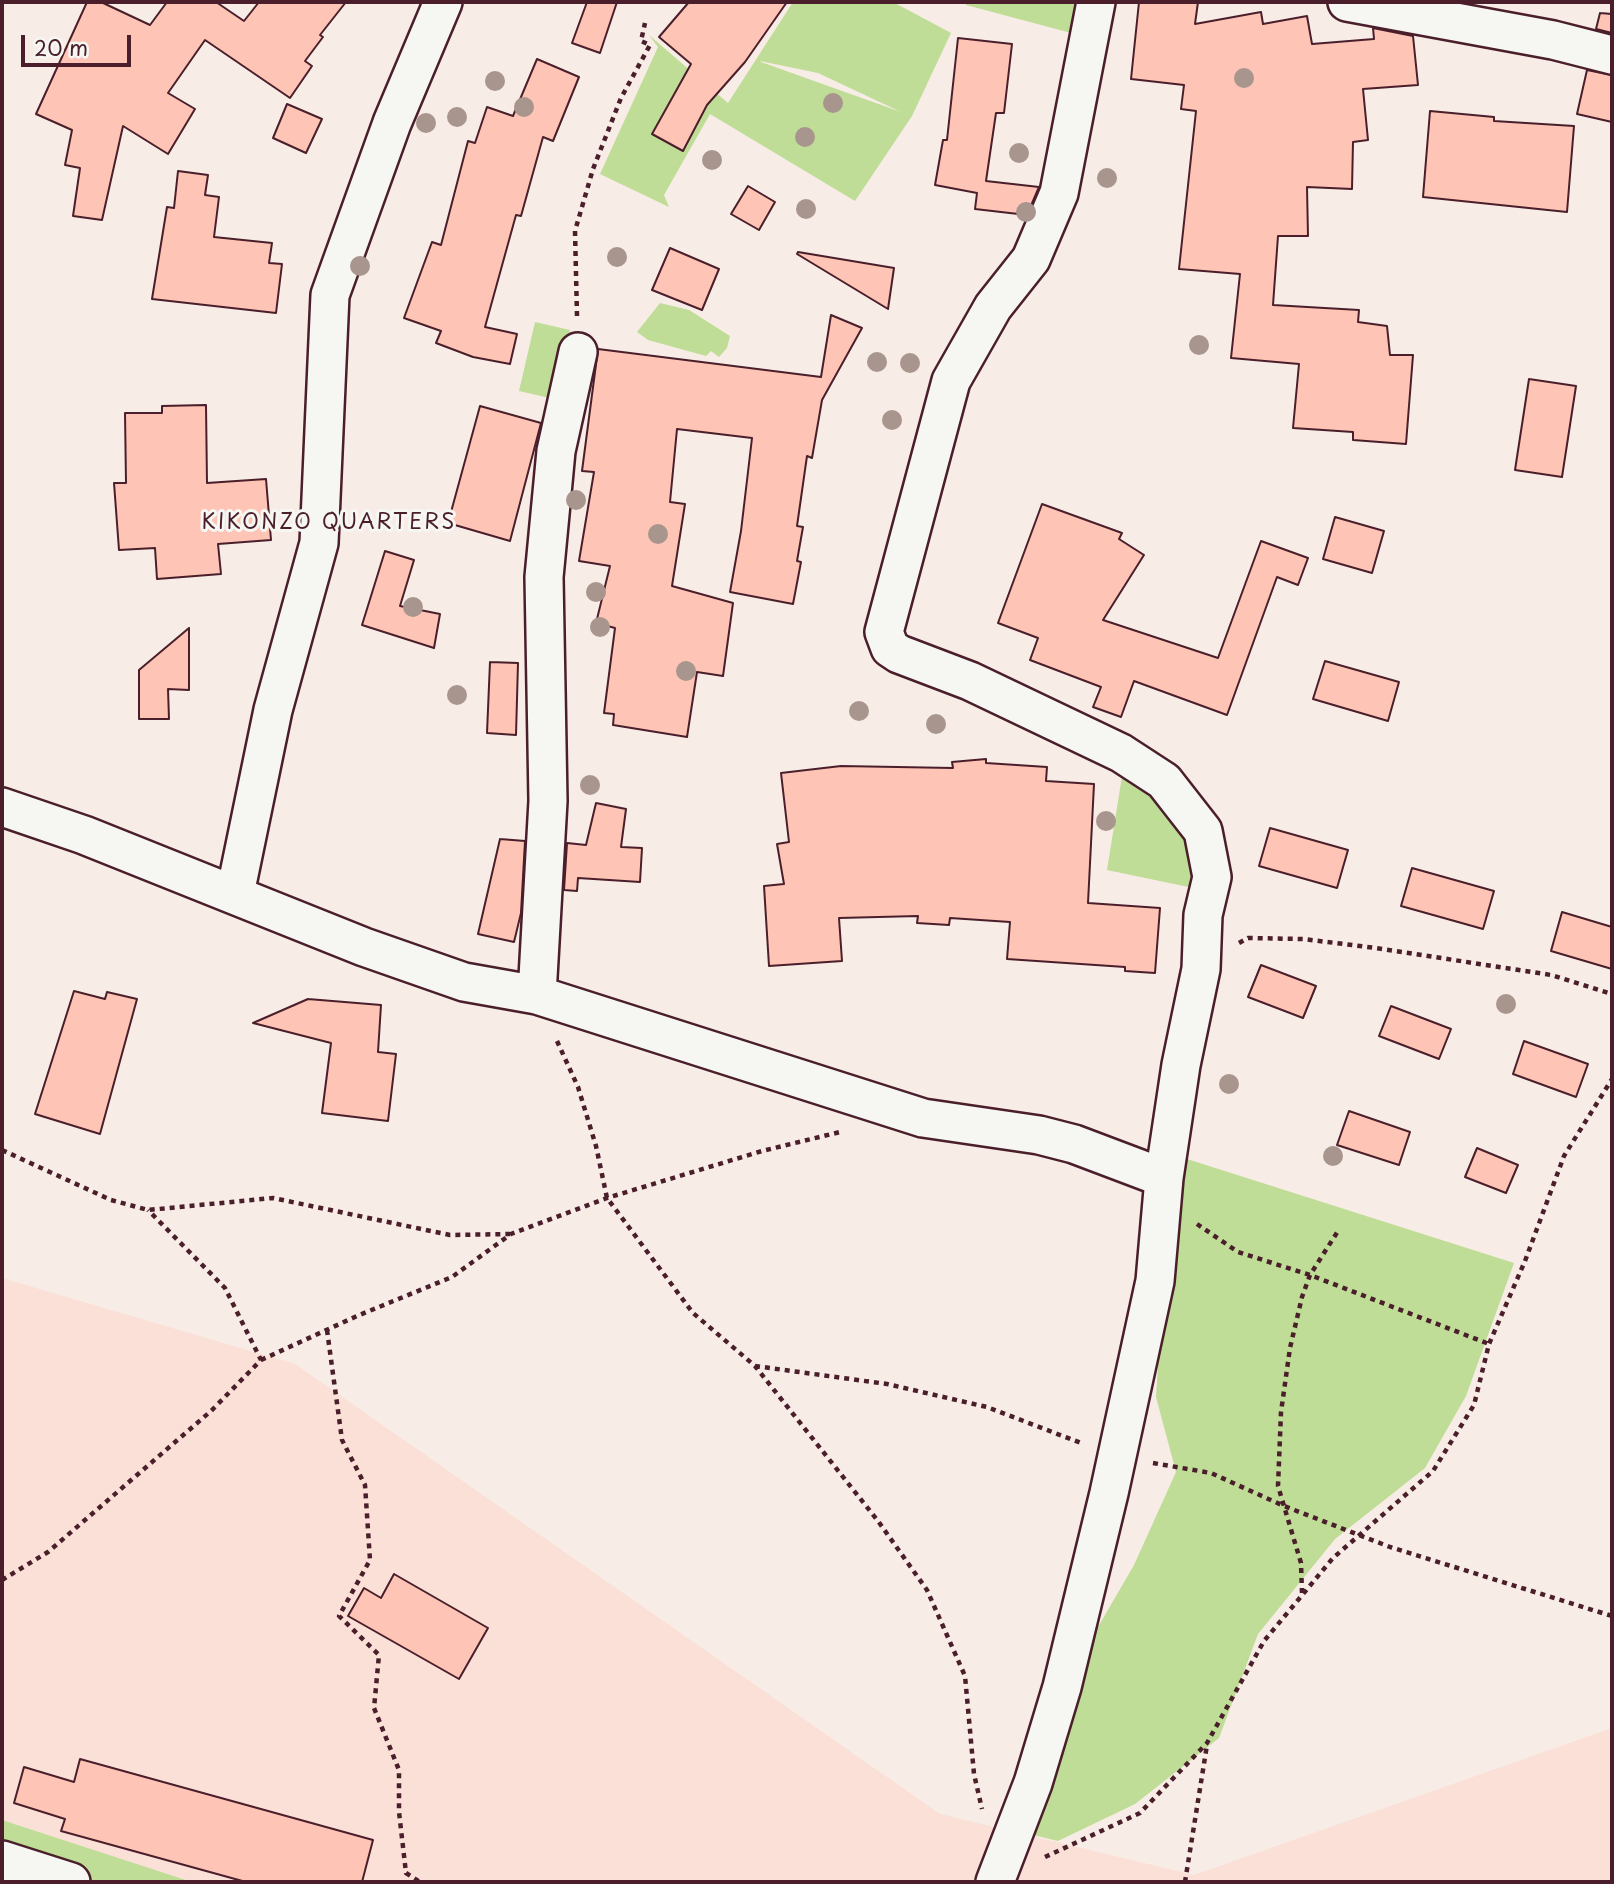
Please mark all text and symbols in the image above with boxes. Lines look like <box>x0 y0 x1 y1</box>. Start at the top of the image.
scale bar <box>24 21 135 65</box>
text: 20 m <box>34 31 88 63</box>
district label: KIKONZO QUARTERS <box>206 510 452 536</box>

